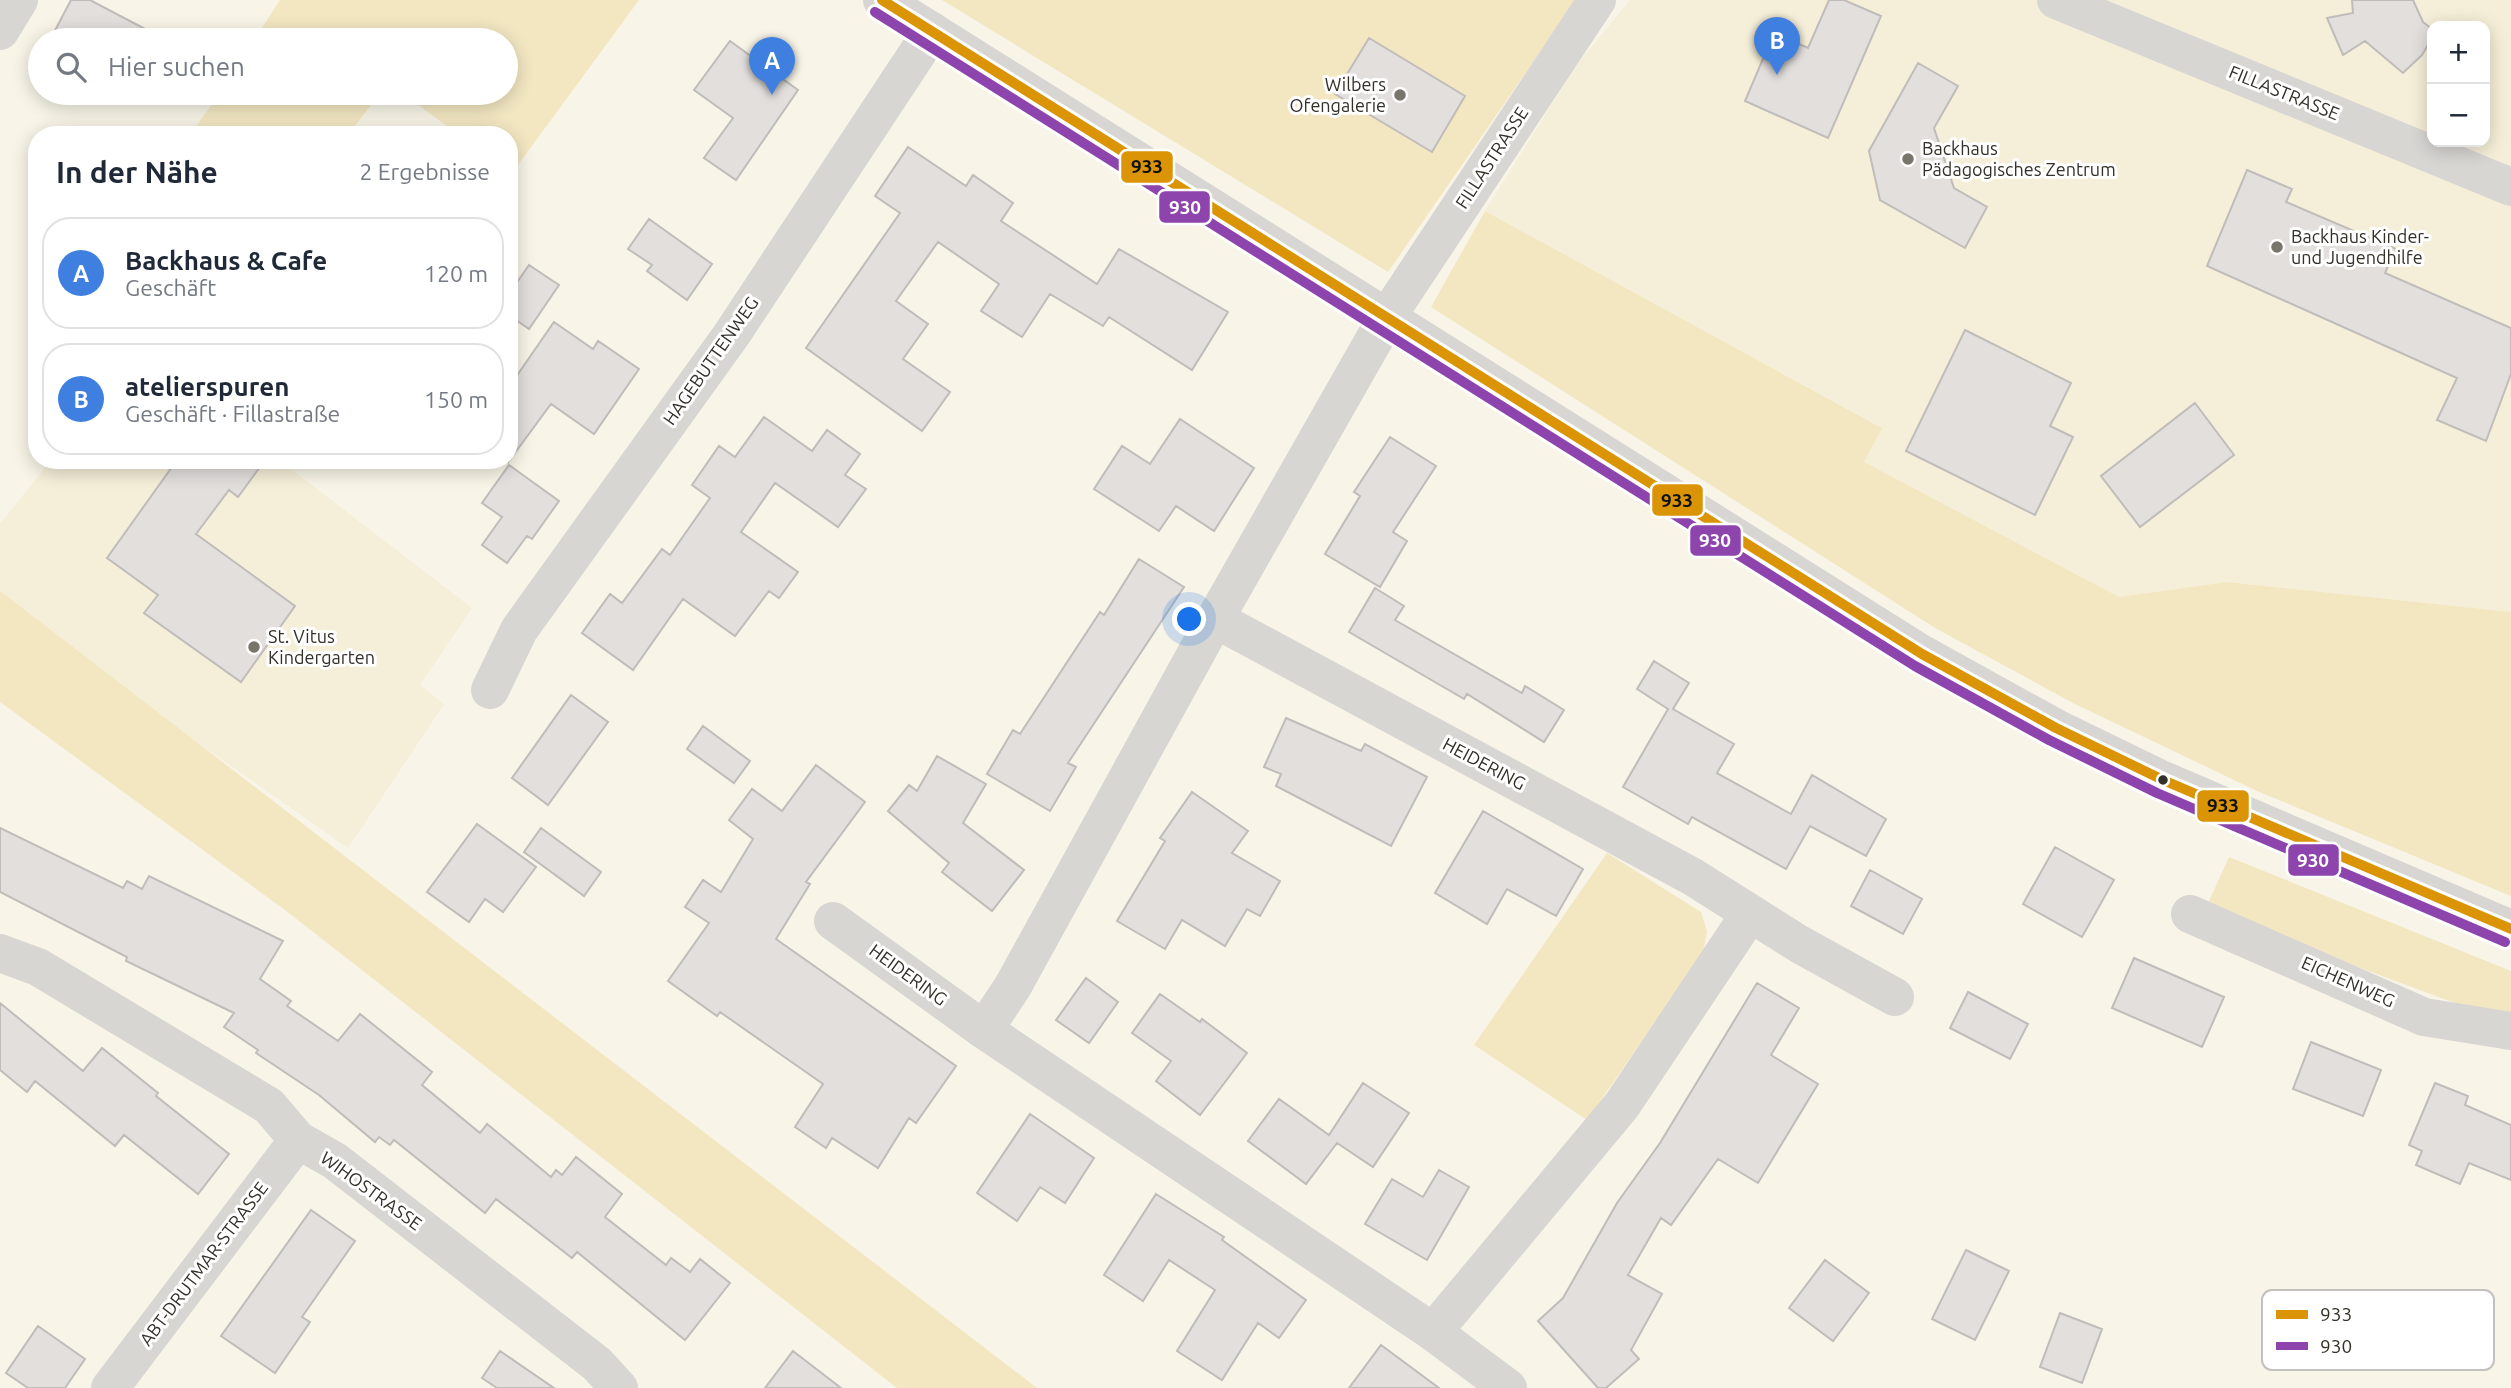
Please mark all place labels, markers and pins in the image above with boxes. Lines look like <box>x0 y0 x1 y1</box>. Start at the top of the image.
pin: B <box>1754 17 1800 75</box>
pin: A <box>749 37 795 95</box>
place label: Wilbers Ofengalerie <box>1290 74 1386 115</box>
marker: Wilbers Ofengalerie <box>1392 87 1408 103</box>
place label: Backhaus Pädagogisches Zentrum <box>1922 138 2116 179</box>
marker: Backhaus Pädagogisches Zentrum <box>1900 151 1916 167</box>
place label: Backhaus Kinder- und Jugendhilfe <box>2291 226 2429 267</box>
marker: Backhaus Kinder- und Jugendhilfe <box>2269 239 2285 255</box>
place label: St. Vitus Kindergarten <box>268 626 375 667</box>
marker: St. Vitus Kindergarten <box>246 639 262 655</box>
unlabelled marker <box>2156 773 2170 787</box>

